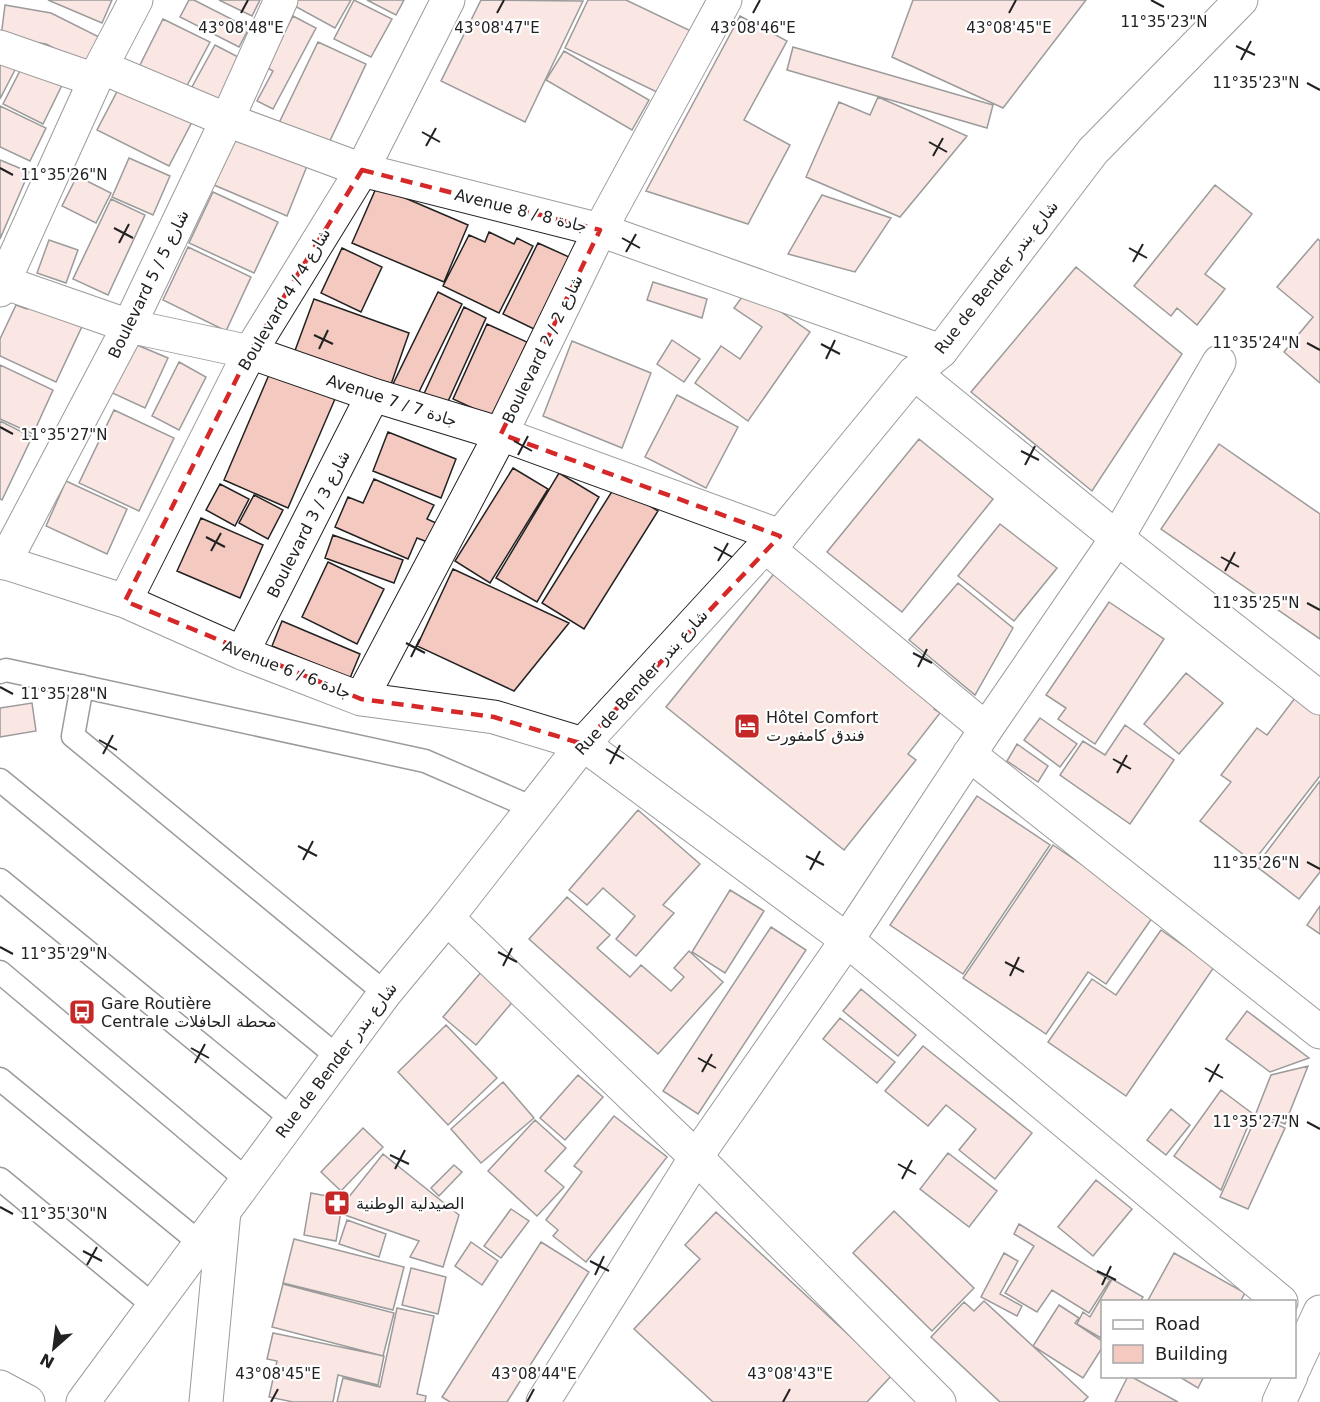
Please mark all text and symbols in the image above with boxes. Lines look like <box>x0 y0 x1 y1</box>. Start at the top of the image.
text: 11°35'23"N <box>1120 13 1208 31</box>
text: 43°08'48"E <box>198 19 284 37</box>
text: 43°08'47"E <box>454 19 540 37</box>
text: 43°08'46"E <box>710 19 796 37</box>
text: 43°08'45"E <box>966 19 1052 37</box>
text: 11°35'23"N <box>1212 74 1300 92</box>
text: 11°35'26"N <box>20 166 108 184</box>
street label: Avenue 8 / جادة 8 <box>453 185 589 236</box>
street label: Rue de Bender شارع بندر <box>931 197 1063 358</box>
street label: Boulevard 5 / شارع 5 <box>104 207 194 362</box>
street label: Boulevard 4 / شارع 4 <box>234 225 335 374</box>
street label: Boulevard 2 / شارع 2 <box>498 272 588 427</box>
text: 11°35'24"N <box>1212 334 1300 352</box>
street label: Avenue 7 / جادة 7 <box>324 370 459 430</box>
text: 11°35'27"N <box>20 426 108 444</box>
street label: Boulevard 3 / شارع 3 <box>263 447 355 601</box>
text: 11°35'25"N <box>1212 594 1300 612</box>
street label: Rue de Bender شارع بندر <box>571 606 712 760</box>
street label: Avenue 6 / جادة 6 <box>220 636 354 703</box>
text: 11°35'28"N <box>20 685 108 703</box>
place label: Hôtel Comfort فندق كامفورت <box>766 708 878 746</box>
hotel icon: Hôtel Comfort فندق كامفورت <box>732 711 762 741</box>
text: 11°35'26"N <box>1212 854 1300 872</box>
text: 11°35'29"N <box>20 945 108 963</box>
street label: Rue de Bender شارع بندر <box>272 979 402 1142</box>
place label: Gare Routière Centrale محطة الحافلات <box>101 994 277 1031</box>
bus stop icon: Gare Routière Centrale محطة الحافلات <box>67 997 97 1027</box>
text: 11°35'27"N <box>1212 1113 1300 1131</box>
pharmacy icon: الصيدلية الوطنية <box>322 1188 352 1218</box>
place label: الصيدلية الوطنية <box>356 1194 464 1214</box>
text: 11°35'30"N <box>20 1205 108 1223</box>
legend <box>1101 1300 1296 1378</box>
text: Road <box>1155 1313 1200 1334</box>
north arrow <box>24 1318 84 1378</box>
text: Building <box>1155 1343 1228 1364</box>
text: N <box>37 1349 58 1372</box>
text: 43°08'45"E <box>235 1365 321 1383</box>
text: 43°08'44"E <box>491 1365 577 1383</box>
text: 43°08'43"E <box>747 1365 833 1383</box>

